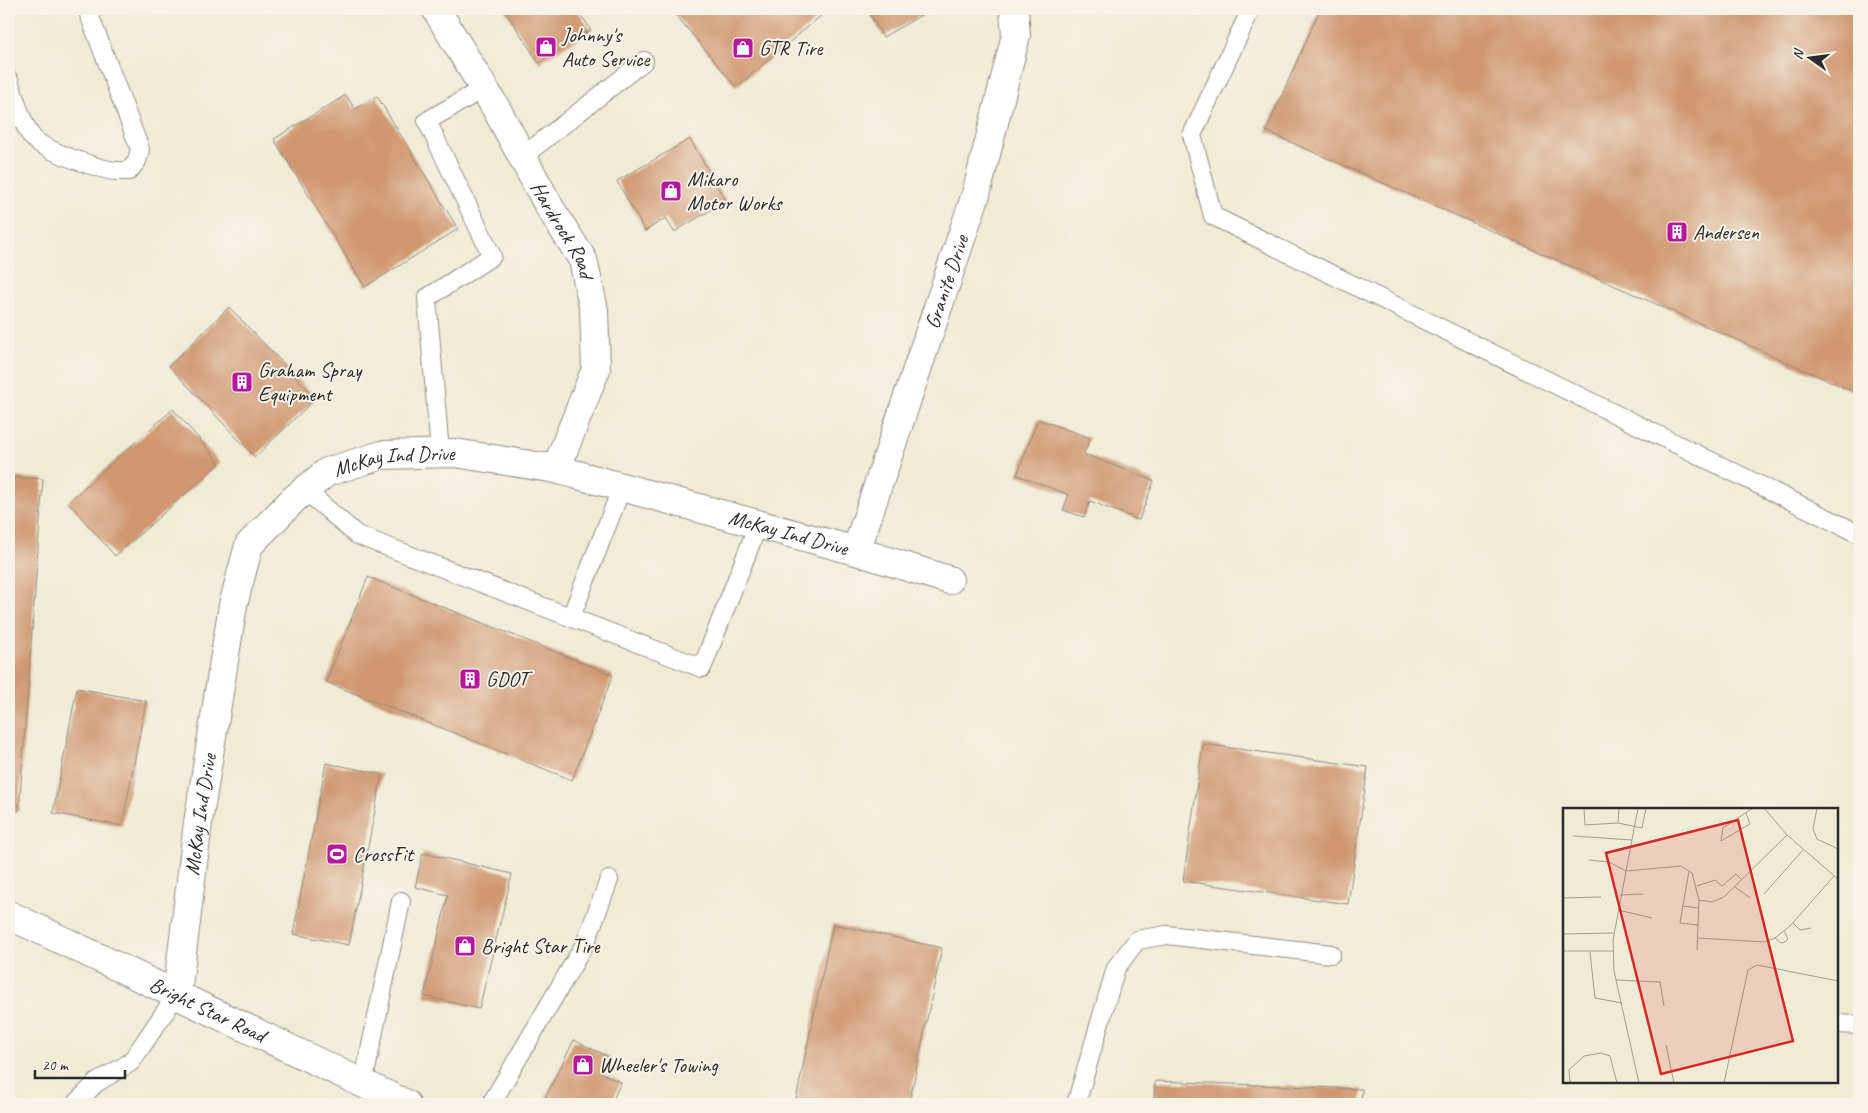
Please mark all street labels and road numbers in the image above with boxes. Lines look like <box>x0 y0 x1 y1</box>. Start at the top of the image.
street label: Hardrock Road <box>525 177 600 283</box>
street label: Granite Drive <box>919 231 975 332</box>
street label: McKay Ind Drive <box>330 440 456 482</box>
street label: McKay Ind Drive <box>726 504 852 562</box>
street label: McKay Ind Drive <box>179 751 222 877</box>
street label: Bright Star Road <box>145 971 273 1050</box>

